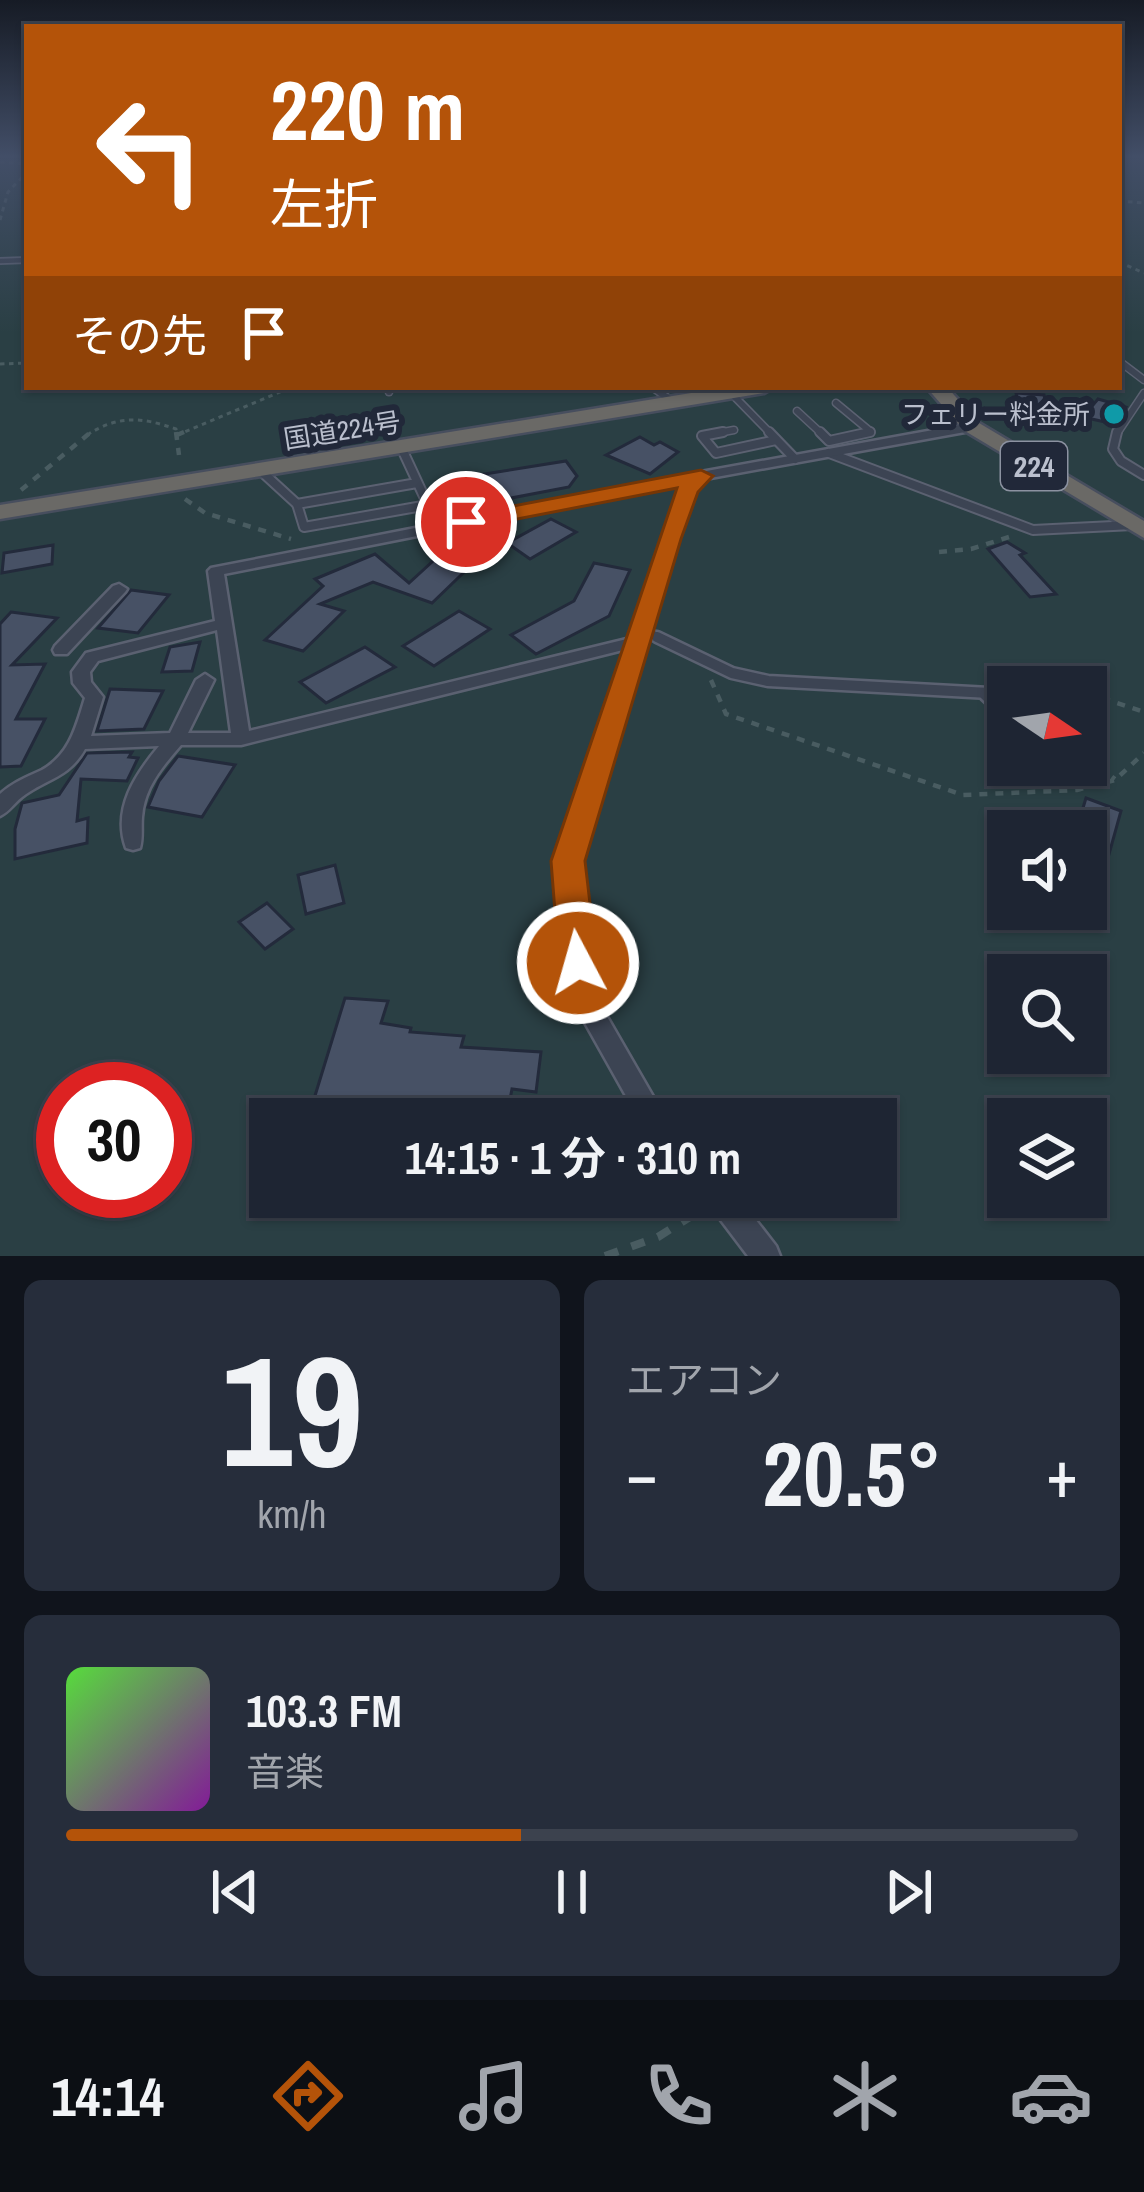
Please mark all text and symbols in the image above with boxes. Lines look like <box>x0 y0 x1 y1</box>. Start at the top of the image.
text: 220 m <box>270 53 465 166</box>
icon: left <box>72 72 228 228</box>
text: 左折 <box>270 168 378 241</box>
icon: arrive <box>231 300 297 366</box>
text: その先 <box>72 305 207 366</box>
place label: フェリー料金所 <box>901 396 1090 432</box>
marker: フェリー料金所 <box>1101 401 1127 427</box>
street label: 国道224号 <box>281 403 403 457</box>
road number: 224 <box>1001 442 1067 490</box>
pin <box>415 471 517 573</box>
icon: arrive <box>433 489 499 555</box>
north arrow <box>987 666 1107 786</box>
map controls <box>987 666 1107 1218</box>
button: sound <box>987 810 1107 930</box>
position arrow <box>515 900 641 1026</box>
button: search <box>987 954 1107 1074</box>
speed limit sign: 30 <box>36 1062 192 1218</box>
button: layers <box>987 1098 1107 1218</box>
text: 14:15 · 1 分 · 310 m <box>405 1127 741 1188</box>
text: 19 <box>221 1305 363 1515</box>
text: エアコン <box>626 1354 782 1406</box>
text: 20.5° <box>762 1413 942 1534</box>
text: − <box>626 1429 658 1518</box>
text: + <box>1046 1429 1078 1518</box>
text: km/h <box>257 1488 327 1540</box>
text: 103.3 FM <box>246 1680 402 1741</box>
text: 音楽 <box>246 1746 324 1798</box>
icon: previous <box>202 1859 268 1925</box>
icon: pause <box>539 1859 605 1925</box>
icon: next <box>876 1859 942 1925</box>
icon: directions <box>266 2054 350 2138</box>
icon: music <box>452 2054 536 2138</box>
icon: phone <box>637 2054 721 2138</box>
icon: climate <box>823 2054 907 2138</box>
icon: car <box>1009 2054 1093 2138</box>
text: 14:14 <box>51 2060 164 2133</box>

